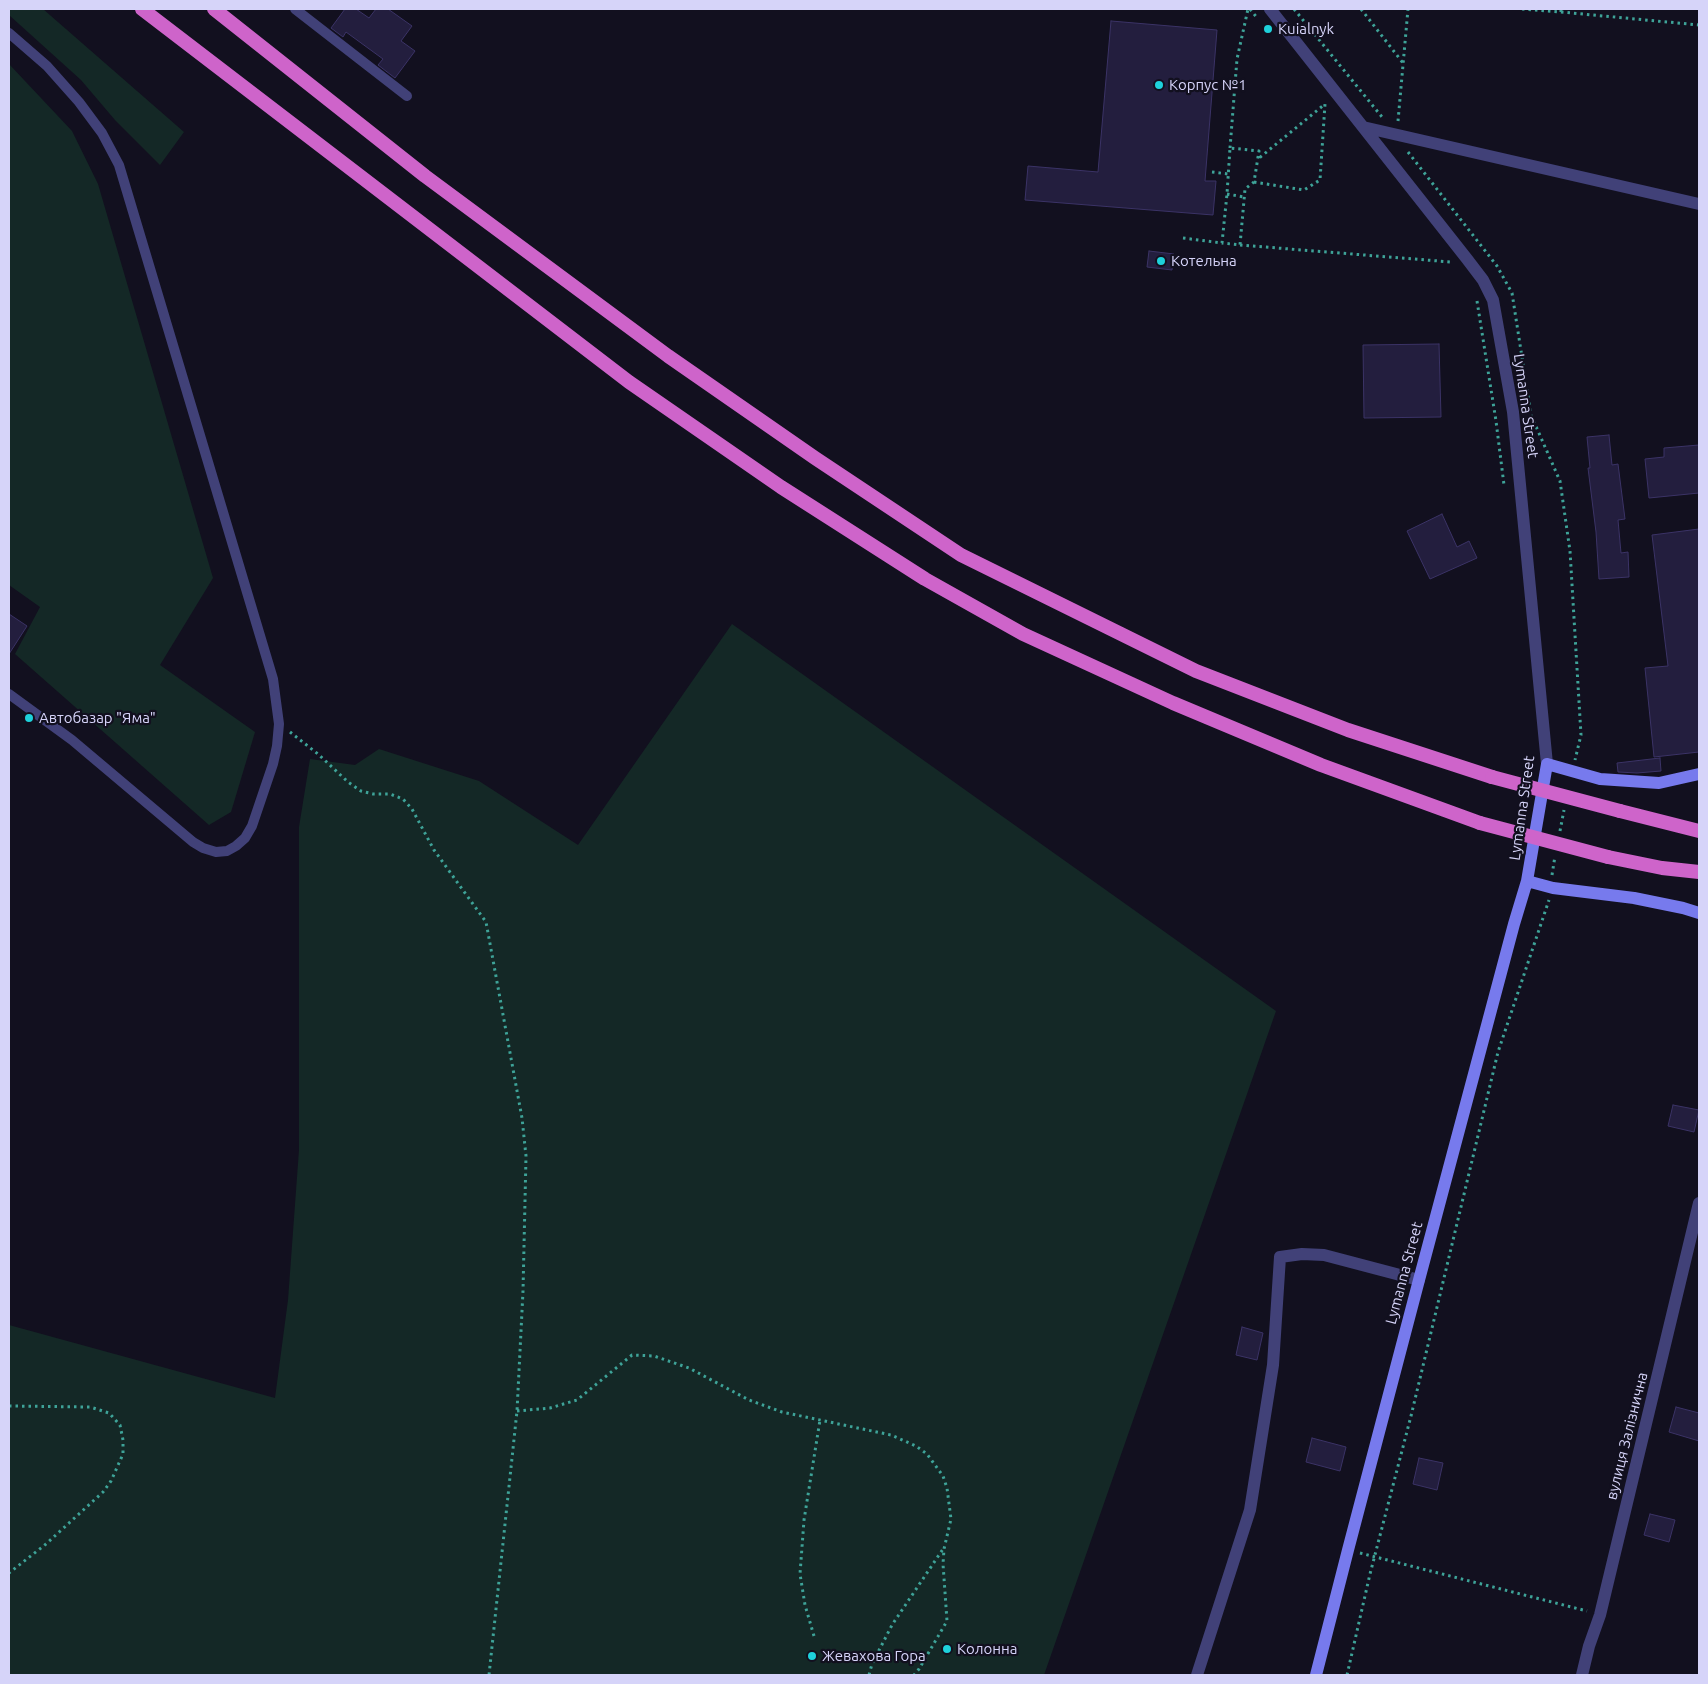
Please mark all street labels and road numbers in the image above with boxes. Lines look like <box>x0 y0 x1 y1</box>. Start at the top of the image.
street label: Lymanna Street <box>1510 353 1542 459</box>
street label: Lymanna Street <box>1506 755 1538 861</box>
street label: Lymanna Street <box>1382 1220 1426 1326</box>
street label: вулиця Залізнична <box>1602 1370 1652 1502</box>

